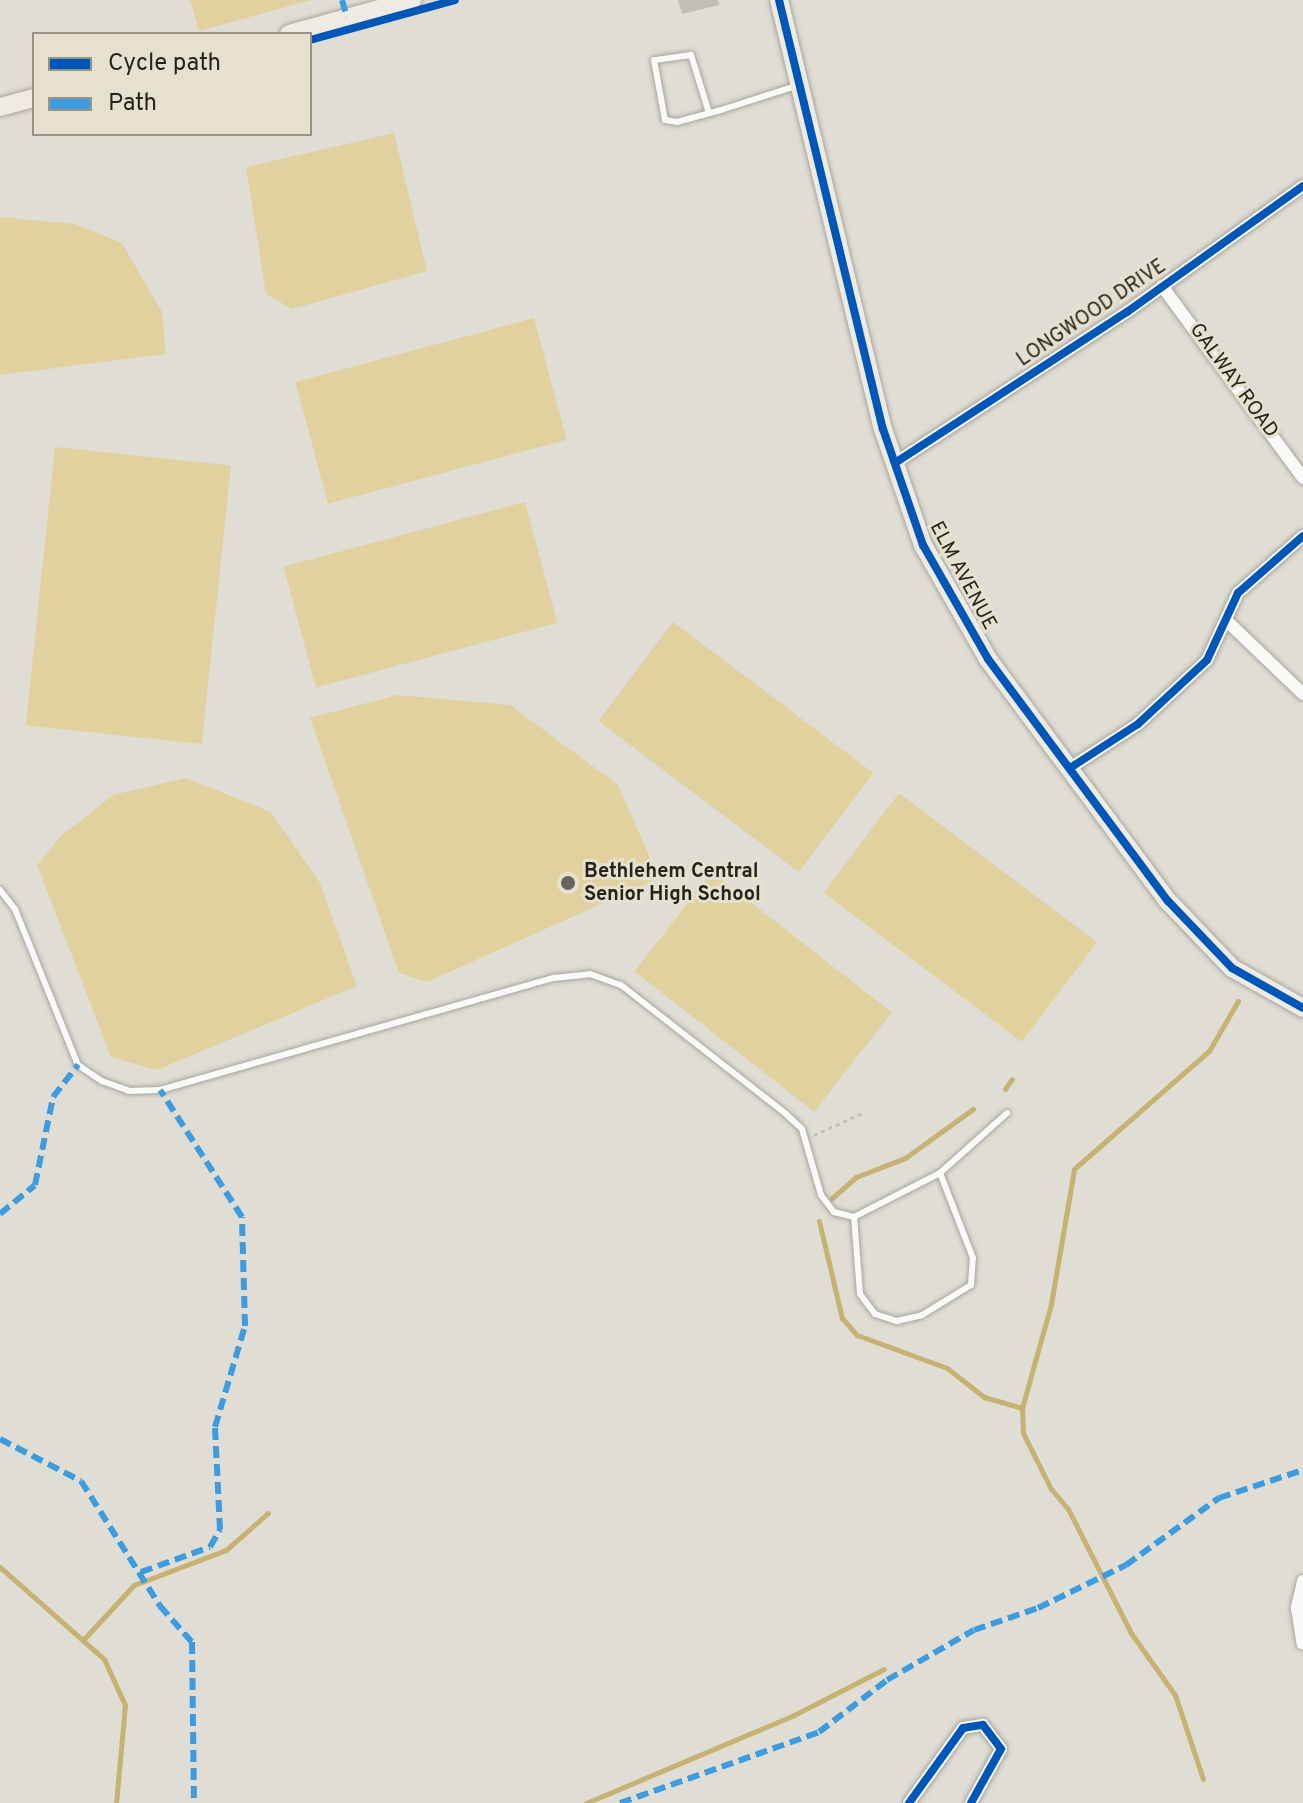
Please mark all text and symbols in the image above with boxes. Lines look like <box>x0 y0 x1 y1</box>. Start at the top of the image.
legend <box>32 32 312 136</box>
text: Cycle path <box>108 49 221 79</box>
text: Path <box>108 89 157 119</box>
street label: LONGWOOD DRIVE <box>1013 255 1171 373</box>
street label: GALWAY ROAD <box>1183 319 1283 443</box>
street label: ELM AVENUE <box>923 517 1001 635</box>
place label: Bethlehem Central Senior High School <box>584 860 761 907</box>
marker: Bethlehem Central Senior High School <box>559 874 577 892</box>

